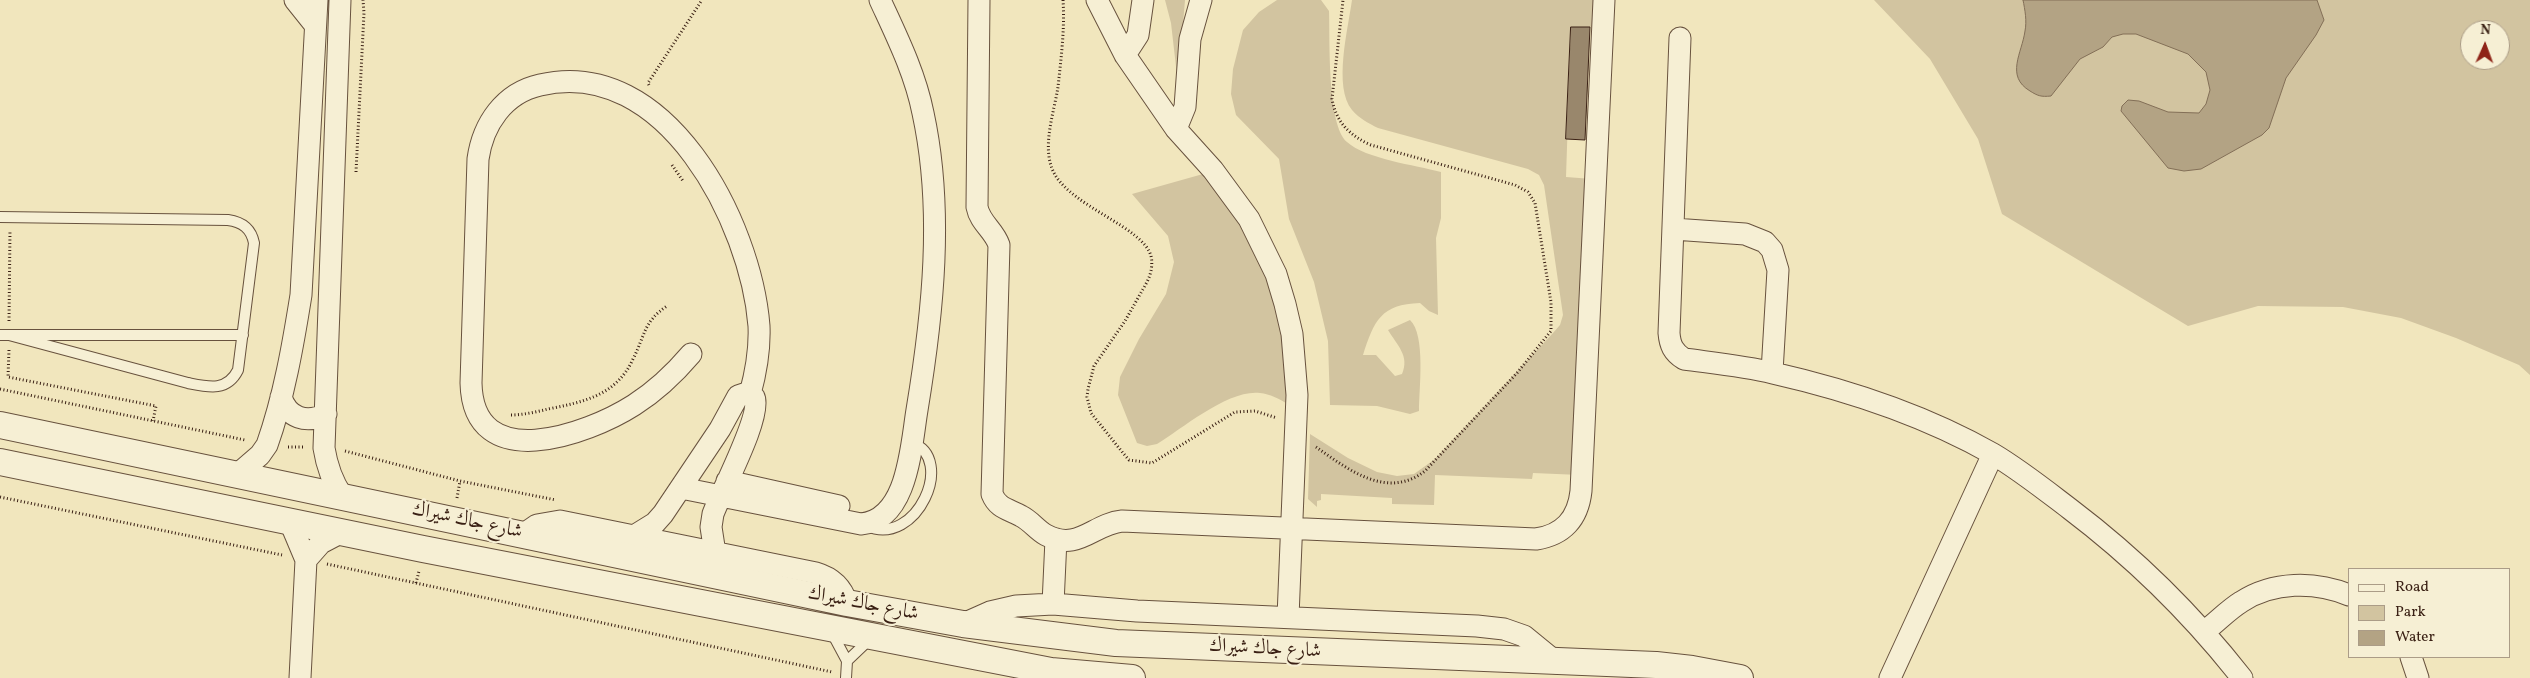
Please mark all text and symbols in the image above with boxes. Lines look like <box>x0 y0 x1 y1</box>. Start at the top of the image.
north arrow <box>2460 20 2510 70</box>
text: N <box>2480 21 2491 40</box>
street label: شارع جاك شيراك <box>410 499 524 545</box>
legend <box>2348 568 2510 658</box>
text: Road <box>2395 577 2429 598</box>
street label: شارع جاك شيراك <box>806 582 920 628</box>
text: Park <box>2395 602 2426 623</box>
text: Water <box>2395 627 2435 648</box>
street label: شارع جاك شيراك <box>1208 635 1322 665</box>

